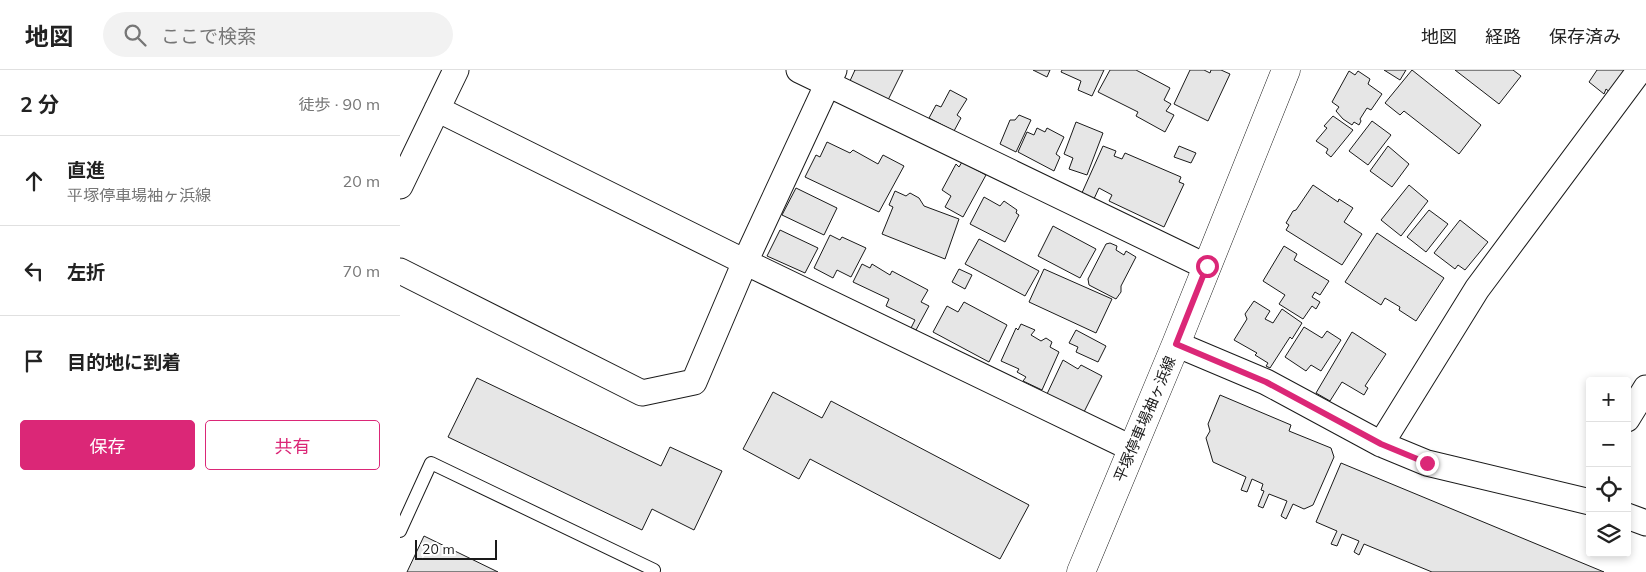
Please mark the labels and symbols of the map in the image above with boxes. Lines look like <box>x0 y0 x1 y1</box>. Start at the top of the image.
route start <box>1196 255 1219 278</box>
street label: 平塚停車場袖ヶ浜線 <box>1109 353 1180 485</box>
route end <box>1416 452 1439 475</box>
scale bar <box>415 537 498 560</box>

